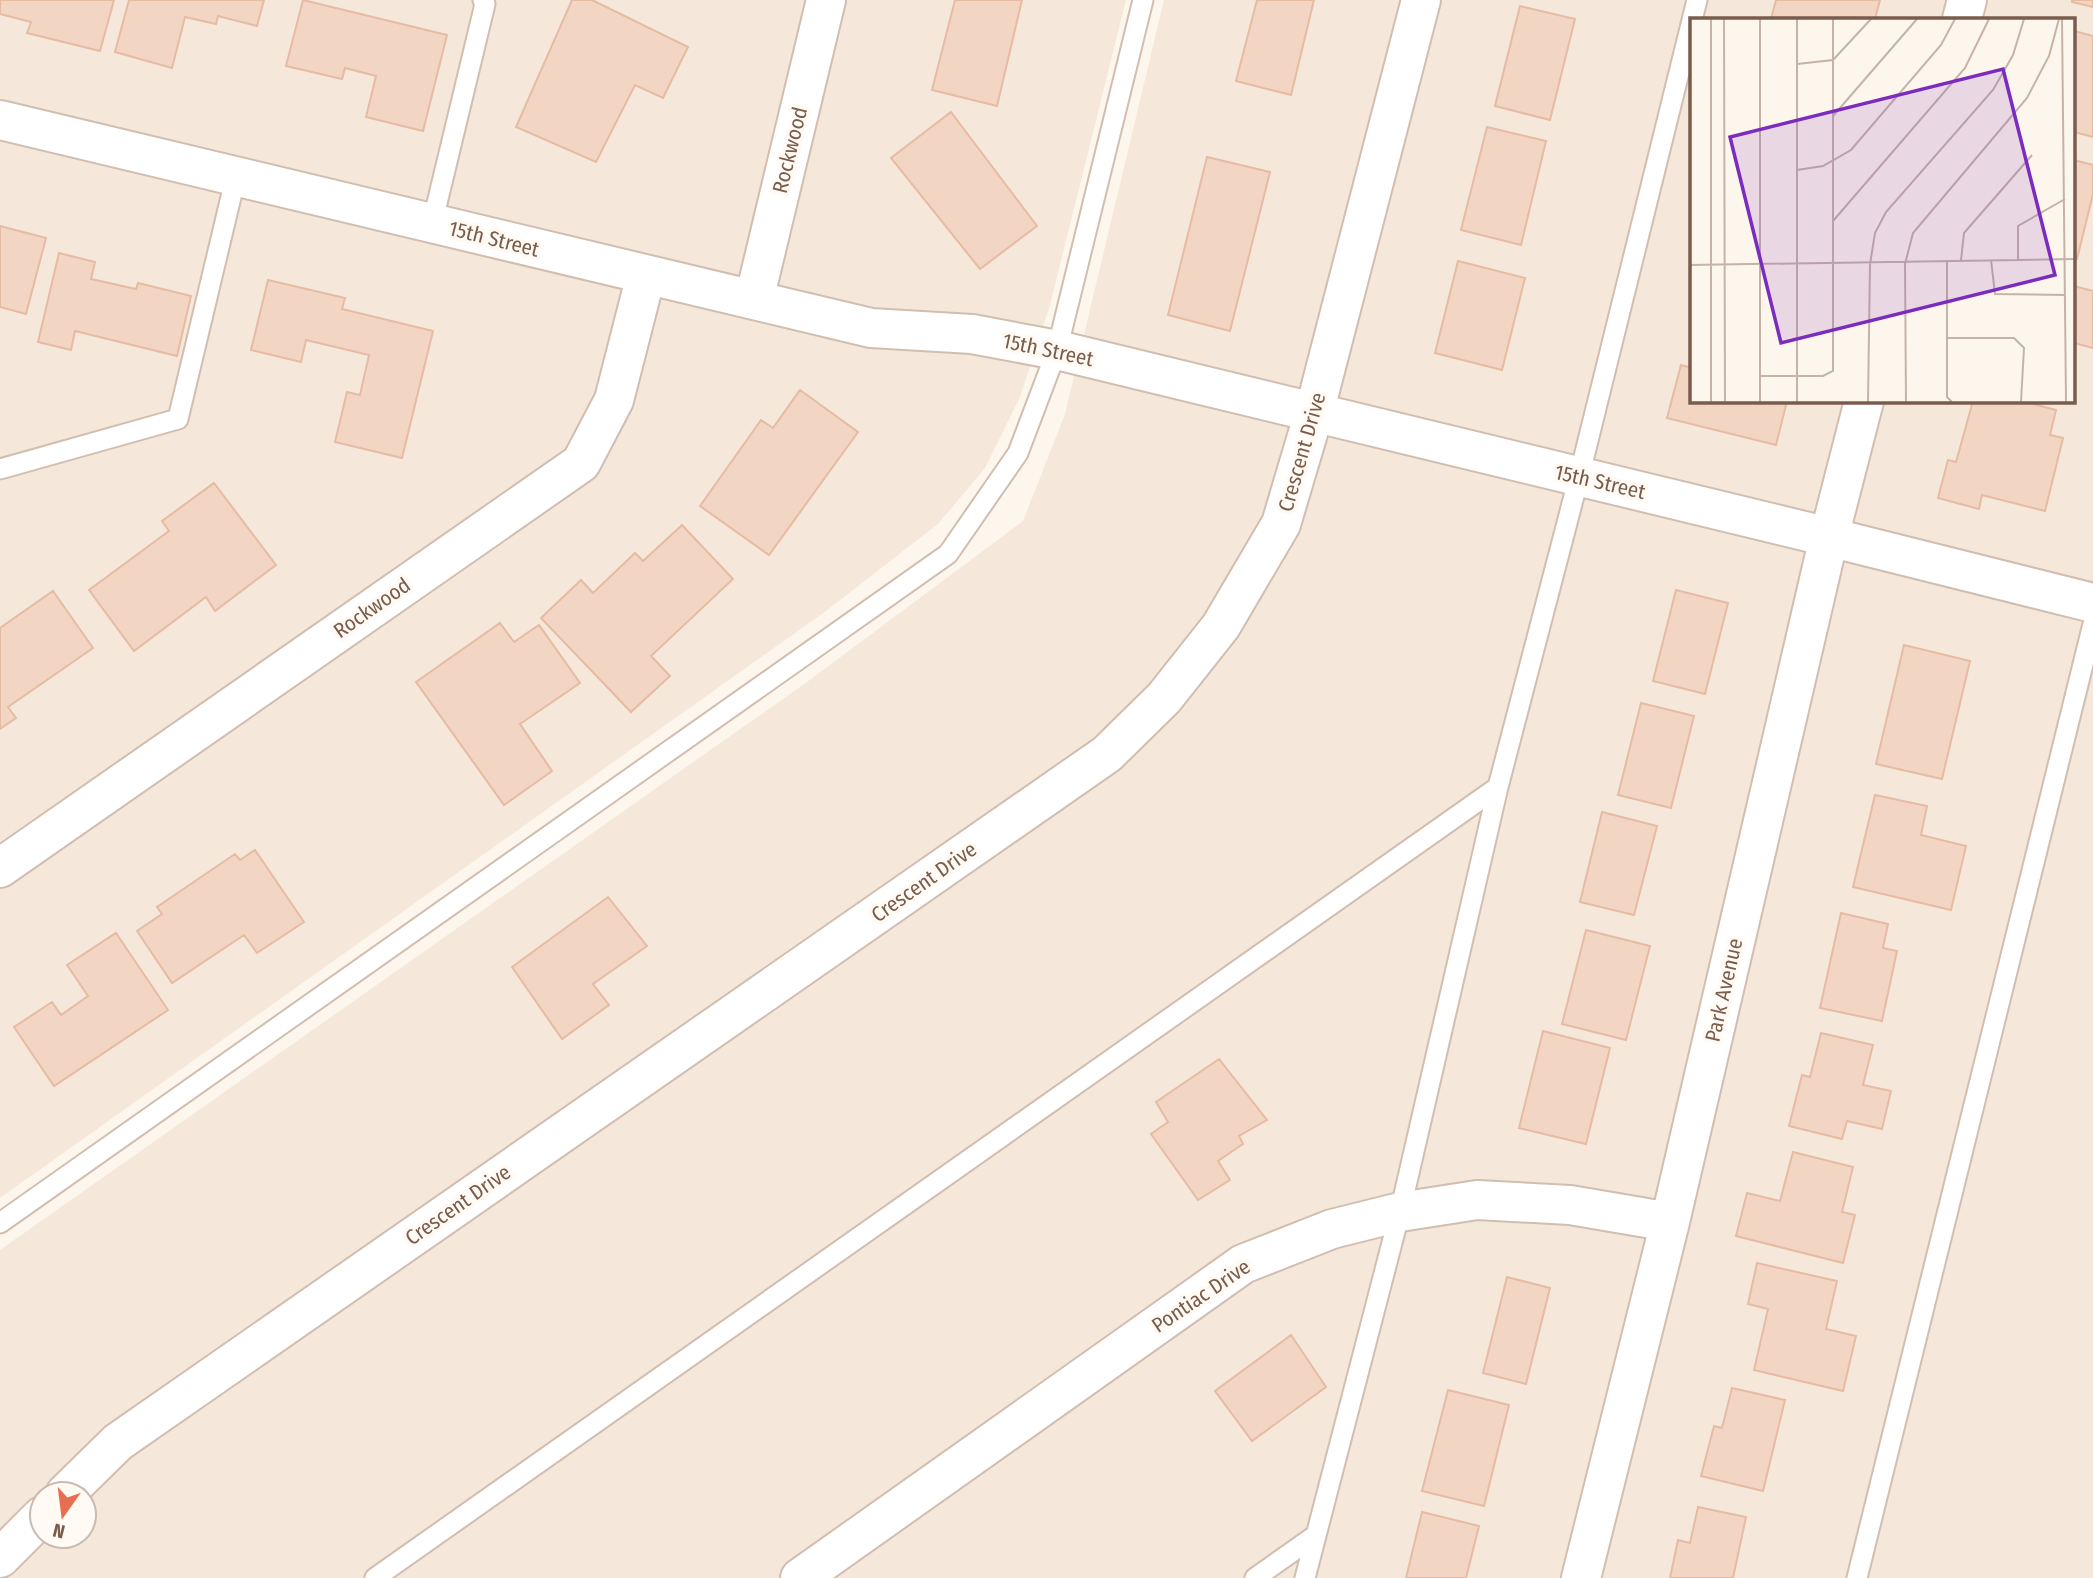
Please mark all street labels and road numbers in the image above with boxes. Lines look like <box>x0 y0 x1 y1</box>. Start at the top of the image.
street label: Rockwood <box>767 104 813 196</box>
street label: 15th Street <box>446 215 542 263</box>
street label: 15th Street <box>1000 328 1096 372</box>
street label: Crescent Drive <box>1273 389 1331 515</box>
street label: 15th Street <box>1552 459 1648 505</box>
street label: Rockwood <box>328 572 416 644</box>
street label: Crescent Drive <box>866 836 982 928</box>
street label: Park Avenue <box>1699 936 1749 1044</box>
street label: Crescent Drive <box>400 1159 516 1251</box>
street label: Pontiac Drive <box>1147 1254 1255 1338</box>

